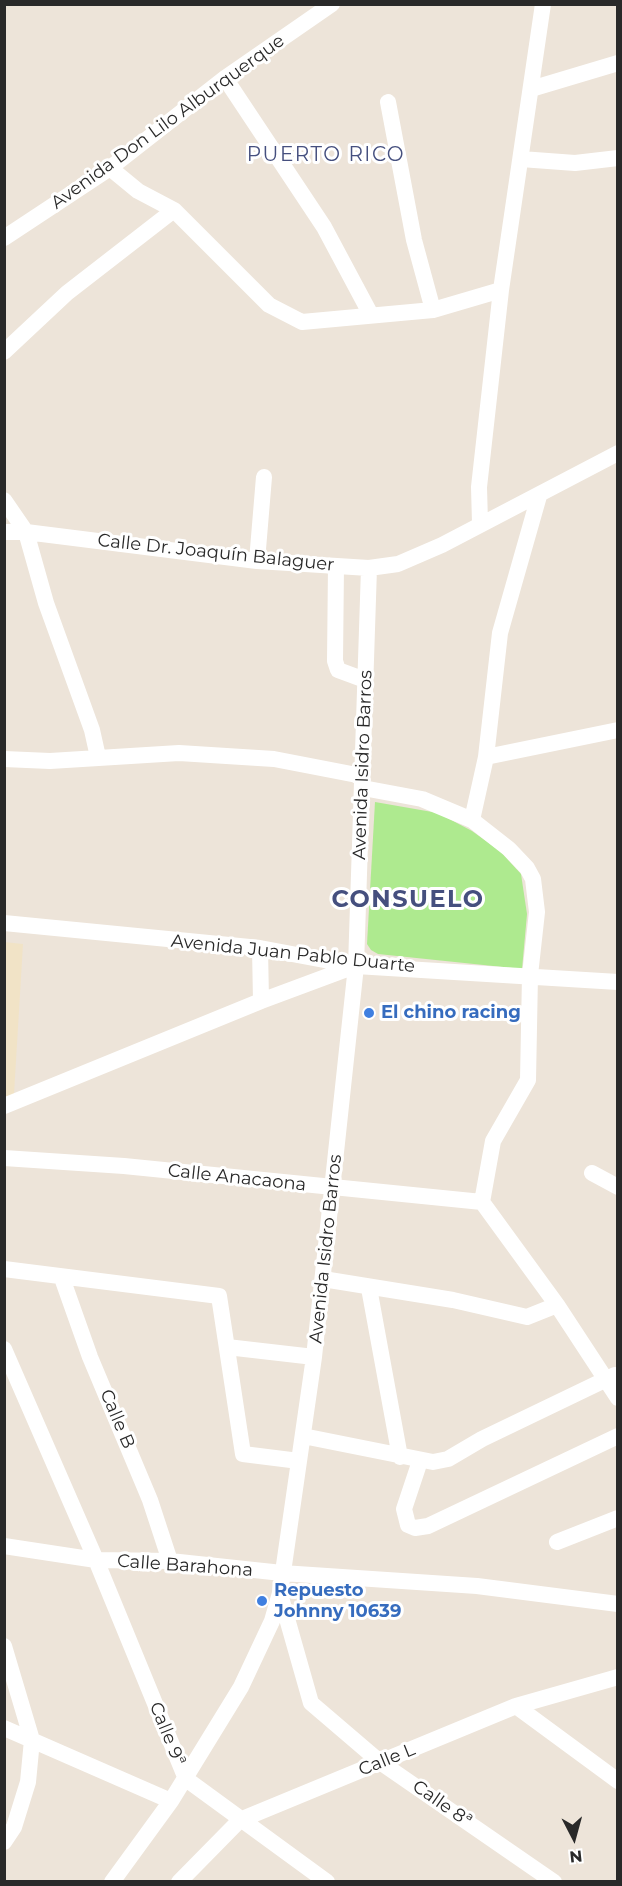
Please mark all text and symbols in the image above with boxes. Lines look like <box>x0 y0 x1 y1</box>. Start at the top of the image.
street label: Avenida Don Lilo Alburquerque <box>47 30 289 214</box>
district label: PUERTO RICO <box>247 143 405 167</box>
street label: Calle Dr. Joaquín Balaguer <box>97 530 335 576</box>
street label: Avenida Isidro Barros <box>349 670 377 860</box>
district label: CONSUELO <box>331 886 485 914</box>
street label: Avenida Juan Pablo Duarte <box>170 930 416 978</box>
place label: El chino racing <box>381 1002 521 1024</box>
marker: El chino racing <box>362 1006 376 1020</box>
street label: Avenida Isidro Barros <box>305 1153 347 1345</box>
street label: Calle Anacaona <box>167 1160 307 1196</box>
street label: Calle B <box>95 1386 139 1452</box>
street label: Calle Barahona <box>116 1550 254 1582</box>
place label: Repuesto Johnny 10639 <box>274 1580 401 1622</box>
marker: Repuesto Johnny 10639 <box>255 1594 269 1608</box>
street label: Calle 9ª <box>144 1699 190 1769</box>
street label: Calle L <box>356 1739 418 1781</box>
street label: Calle 8ª <box>408 1776 476 1832</box>
north arrow <box>544 1808 604 1868</box>
text: N <box>569 1846 583 1867</box>

